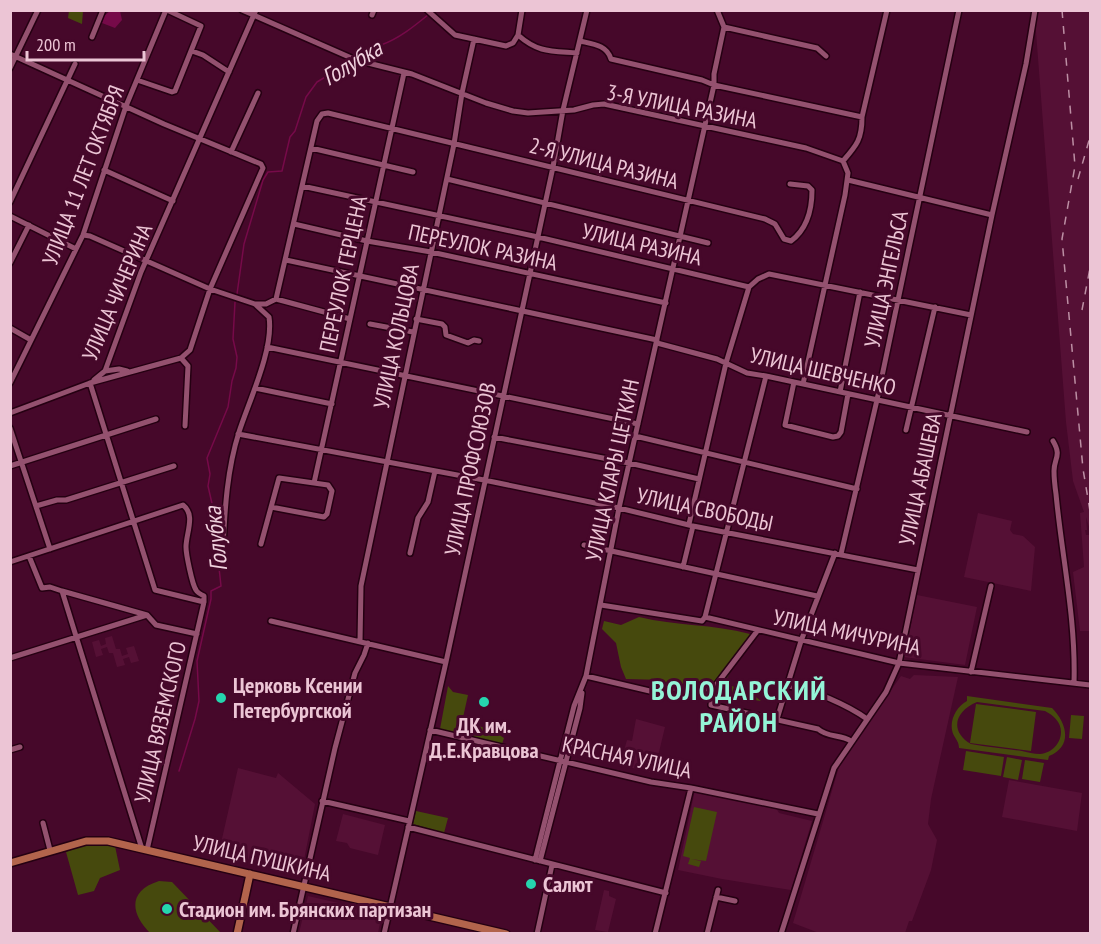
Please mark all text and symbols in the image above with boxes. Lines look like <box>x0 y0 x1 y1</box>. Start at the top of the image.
scale bar <box>27 24 144 62</box>
water label: Голубка <box>316 32 389 93</box>
text: 200 m <box>36 33 76 56</box>
street label: 3-Я УЛИЦА РАЗИНА <box>604 78 760 134</box>
street label: УЛИЦА 11 ЛЕТ ОКТЯБРЯ <box>36 81 130 269</box>
street label: 2-Я УЛИЦА РАЗИНА <box>527 131 682 195</box>
street label: ПЕРЕУЛОК ГЕРЦЕНА <box>313 192 373 355</box>
street label: УЛИЦА ЭНГЕЛЬСА <box>858 207 914 350</box>
street label: УЛИЦА РАЗИНА <box>579 217 705 271</box>
street label: ПЕРЕУЛОК РАЗИНА <box>406 218 561 277</box>
street label: УЛИЦА ЧИЧЕРИНА <box>76 219 159 365</box>
street label: УЛИЦА КОЛЬЦОВА <box>367 261 425 411</box>
street label: УЛИЦА ШЕВЧЕНКО <box>747 341 899 401</box>
street label: УЛИЦА КЛАРЫ ЦЕТКИН <box>579 376 645 564</box>
street label: УЛИЦА ПРОФСОЮЗОВ <box>438 380 502 558</box>
street label: УЛИЦА АБАШЕВА <box>892 410 948 548</box>
street label: УЛИЦА СВОБОДЫ <box>634 481 776 537</box>
water label: Голубка <box>197 504 234 573</box>
street label: УЛИЦА МИЧУРИНА <box>771 603 924 661</box>
street label: УЛИЦА ВЯЗЕМСКОГО <box>128 639 192 805</box>
place label: Церковь Ксении Петербургской <box>233 671 362 724</box>
district label: ВОЛОДАРСКИЙ РАЙОН <box>651 671 827 740</box>
marker: Церковь Ксении Петербургской <box>214 691 228 705</box>
marker: ДК им. Д.Е.Кравцова <box>477 695 491 709</box>
place label: ДК им. Д.Е.Кравцова <box>429 711 539 764</box>
street label: КРАСНАЯ УЛИЦА <box>560 730 695 784</box>
street label: УЛИЦА ПУШКИНА <box>190 829 334 888</box>
place label: Салют <box>543 870 593 898</box>
marker: Салют <box>524 877 538 891</box>
place label: Стадион им. Брянских партизан <box>179 895 431 923</box>
marker: Стадион им. Брянских партизан <box>160 902 174 916</box>

